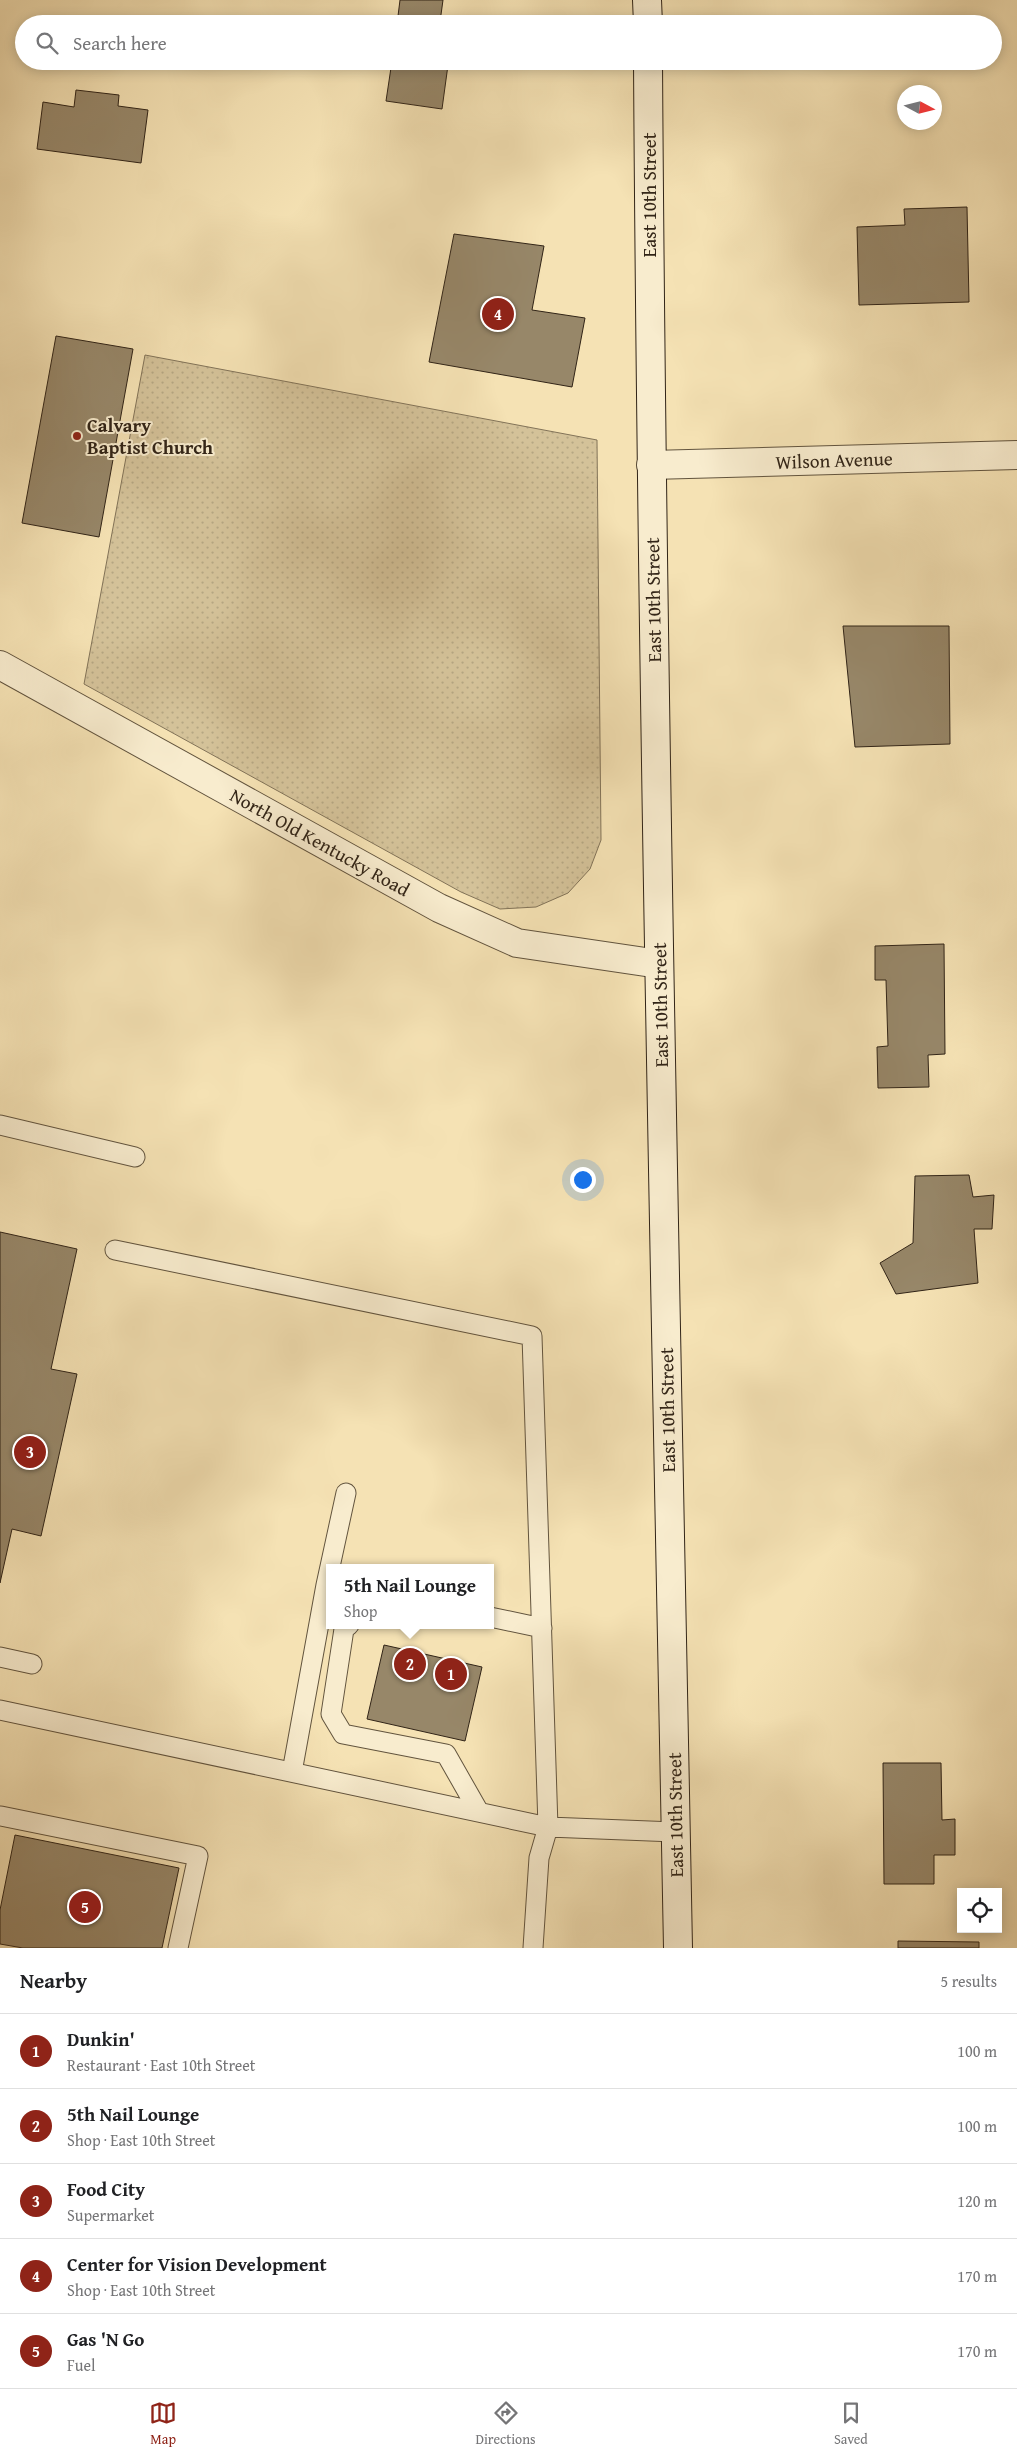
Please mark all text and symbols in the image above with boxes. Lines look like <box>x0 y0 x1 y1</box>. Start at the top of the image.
search box <box>15 15 1002 70</box>
icon: search <box>33 29 61 57</box>
text: Search here <box>73 29 167 57</box>
north arrow <box>897 85 942 130</box>
street label: East 10th Street <box>635 132 663 257</box>
pin: 4 <box>482 295 514 333</box>
place label: Calvary Baptist Church <box>87 411 214 461</box>
marker: Calvary Baptist Church <box>71 430 83 442</box>
street label: Wilson Avenue <box>775 444 893 476</box>
street label: East 10th Street <box>638 537 668 663</box>
street label: North Old Kentucky Road <box>225 781 416 904</box>
street label: East 10th Street <box>645 942 675 1068</box>
your location <box>570 1167 596 1193</box>
street label: East 10th Street <box>652 1347 682 1473</box>
pin: 3 <box>14 1433 46 1471</box>
popup <box>326 1564 494 1629</box>
text: 5th Nail Lounge <box>344 1571 476 1599</box>
text: Shop <box>344 1599 377 1623</box>
pin: 2 <box>394 1645 426 1683</box>
pin: 1 <box>435 1655 467 1693</box>
street label: East 10th Street <box>660 1752 690 1878</box>
pin: 5 <box>69 1888 101 1926</box>
map controls <box>957 1888 1002 1933</box>
button: locate <box>957 1888 1002 1933</box>
text: Nearby <box>20 1965 87 1996</box>
text: 5 results <box>940 1969 997 1993</box>
text: Dunkin' <box>67 2025 135 2053</box>
text: 1 <box>32 2039 40 2063</box>
text: 100 m <box>957 2039 997 2063</box>
text: Restaurant · East 10th Street <box>67 2053 256 2077</box>
text: 5th Nail Lounge <box>67 2100 199 2128</box>
text: 2 <box>32 2114 40 2138</box>
text: 100 m <box>957 2114 997 2138</box>
text: Shop · East 10th Street <box>67 2128 216 2152</box>
text: Food City <box>67 2175 145 2203</box>
text: 3 <box>32 2189 40 2213</box>
text: 120 m <box>957 2189 997 2213</box>
text: Supermarket <box>67 2203 154 2227</box>
text: Center for Vision Development <box>67 2250 327 2278</box>
text: 4 <box>32 2264 40 2288</box>
text: 170 m <box>957 2264 997 2288</box>
text: Shop · East 10th Street <box>67 2278 216 2302</box>
text: Gas 'N Go <box>67 2325 144 2353</box>
text: 5 <box>32 2339 40 2363</box>
text: 170 m <box>957 2339 997 2363</box>
text: Fuel <box>67 2353 95 2377</box>
tab: Map <box>149 2399 177 2449</box>
tab: Directions <box>475 2399 536 2449</box>
tab: Saved <box>834 2399 868 2449</box>

